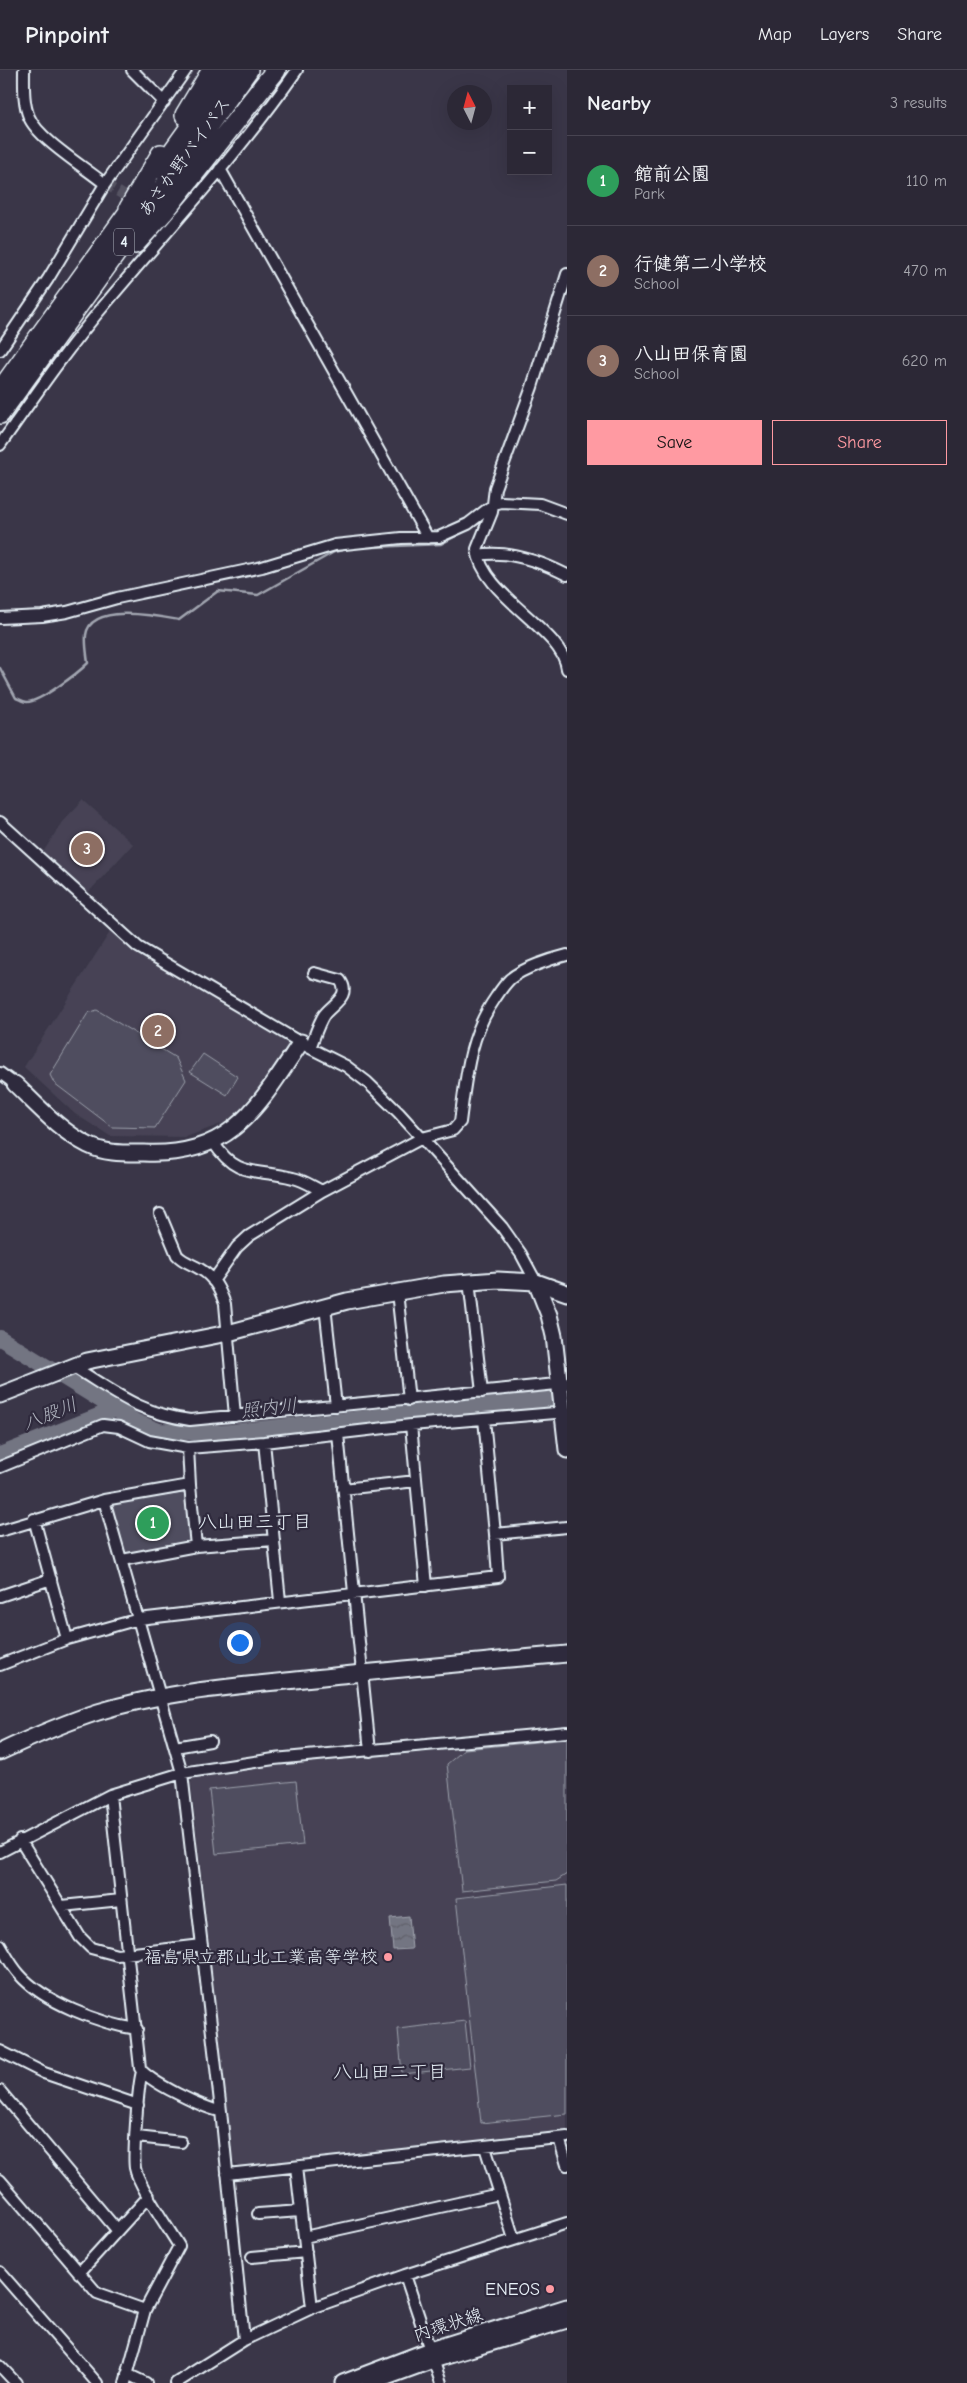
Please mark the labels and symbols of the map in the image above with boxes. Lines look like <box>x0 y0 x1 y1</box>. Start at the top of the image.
north arrow <box>447 85 492 130</box>
street label: あさか野バイパス <box>135 93 235 221</box>
road number: 4 <box>114 228 134 256</box>
pin: 3 <box>71 830 103 868</box>
pin: 2 <box>142 1012 174 1050</box>
water label: 八股川 <box>19 1393 81 1435</box>
water label: 照内川 <box>239 1394 299 1422</box>
pin: 1 <box>137 1504 169 1542</box>
district label: 八山田三丁目 <box>198 1511 312 1533</box>
your location <box>227 1630 253 1656</box>
place label: 福島県立郡山北工業高等学校 <box>144 1947 378 1968</box>
marker: 福島県立郡山北工業高等学校 <box>382 1951 394 1963</box>
district label: 八山田二丁目 <box>333 2061 447 2083</box>
place label: ENEOS <box>485 2279 540 2300</box>
marker: ENEOS <box>544 2283 556 2295</box>
street label: 内環状線 <box>411 2304 485 2346</box>

